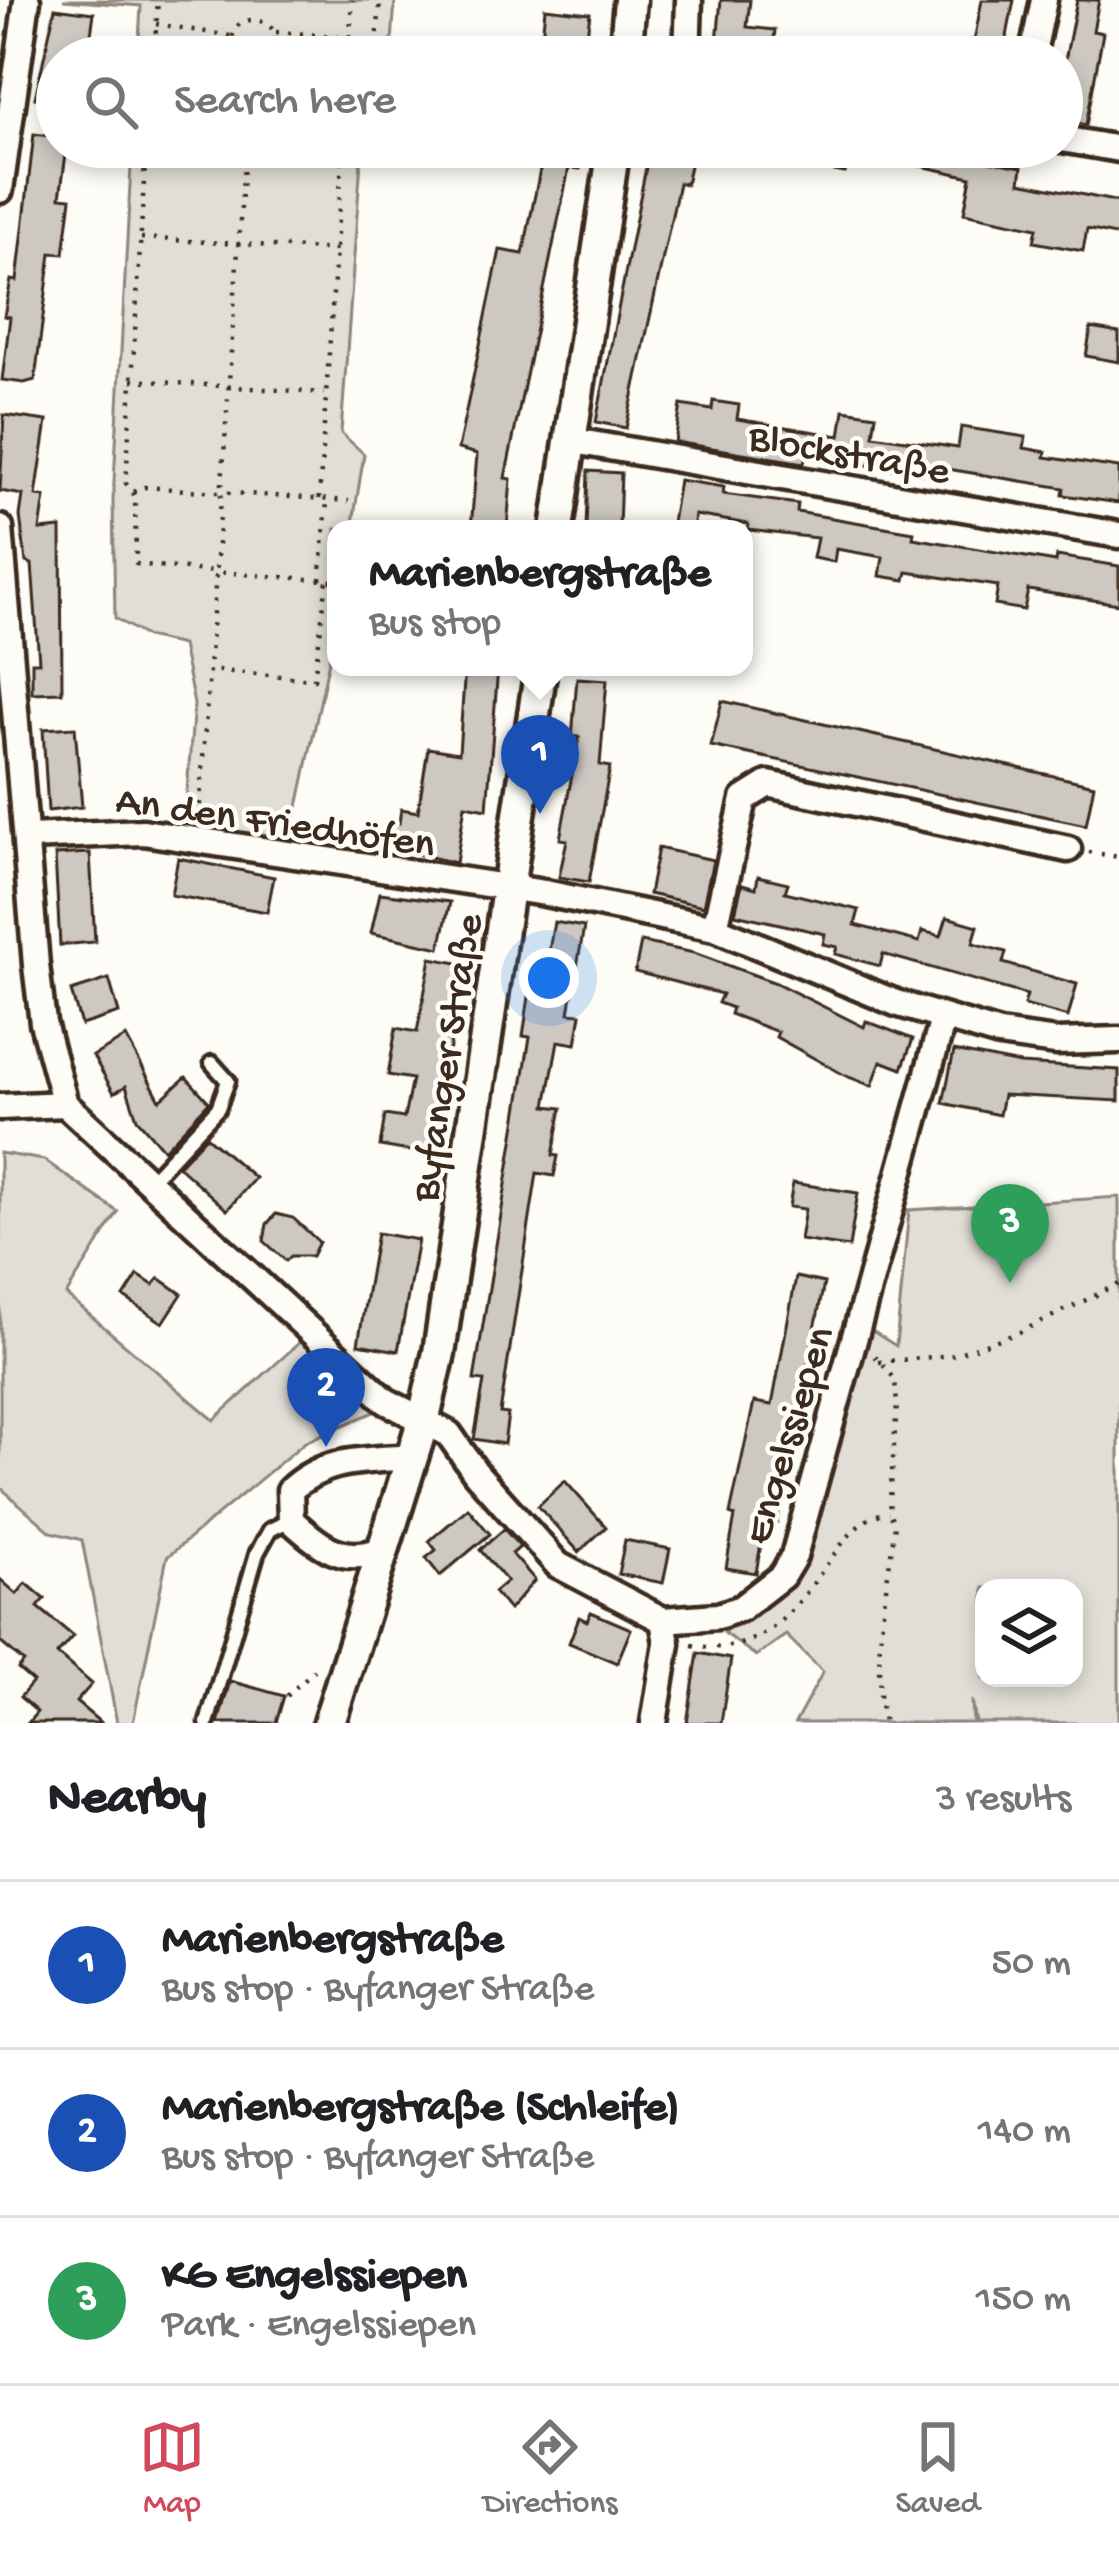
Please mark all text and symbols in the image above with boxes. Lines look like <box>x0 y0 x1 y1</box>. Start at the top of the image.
search box <box>36 36 1083 168</box>
icon: search <box>78 69 144 135</box>
text: Search here <box>174 76 396 129</box>
street label: Blockstraße <box>743 415 954 499</box>
popup <box>327 520 753 676</box>
text: Marienbergstraße <box>369 549 711 602</box>
text: Bus stop <box>369 602 501 648</box>
pin: 1 <box>501 715 579 814</box>
street label: An den Friedhöfen <box>112 779 438 872</box>
street label: Byfanger Straße <box>403 909 498 1207</box>
your location <box>519 948 579 1008</box>
pin: 3 <box>971 1184 1049 1283</box>
street label: Engelssiepen <box>736 1321 848 1551</box>
pin: 2 <box>287 1348 365 1447</box>
map controls <box>975 1579 1083 1687</box>
button: layers <box>975 1579 1083 1687</box>
text: Nearby <box>48 1771 206 1831</box>
text: 3 results <box>936 1778 1071 1824</box>
text: Marienbergstraße <box>162 1915 503 1968</box>
text: 1 <box>79 1942 95 1988</box>
text: 50 m <box>991 1942 1071 1988</box>
text: Bus stop · Byfanger Straße <box>162 1968 594 2014</box>
text: Marienbergstraße (Schleife) <box>162 2083 680 2136</box>
text: 2 <box>77 2110 97 2156</box>
text: 140 m <box>978 2110 1071 2156</box>
text: Bus stop · Byfanger Straße <box>162 2136 594 2182</box>
text: KG Engelssiepen <box>162 2251 467 2304</box>
text: 3 <box>77 2278 97 2324</box>
text: 150 m <box>976 2278 1071 2324</box>
text: Park · Engelssiepen <box>162 2304 476 2350</box>
tab: Map <box>139 2414 205 2524</box>
tab: Directions <box>483 2414 617 2524</box>
tab: Saved <box>895 2414 980 2524</box>

